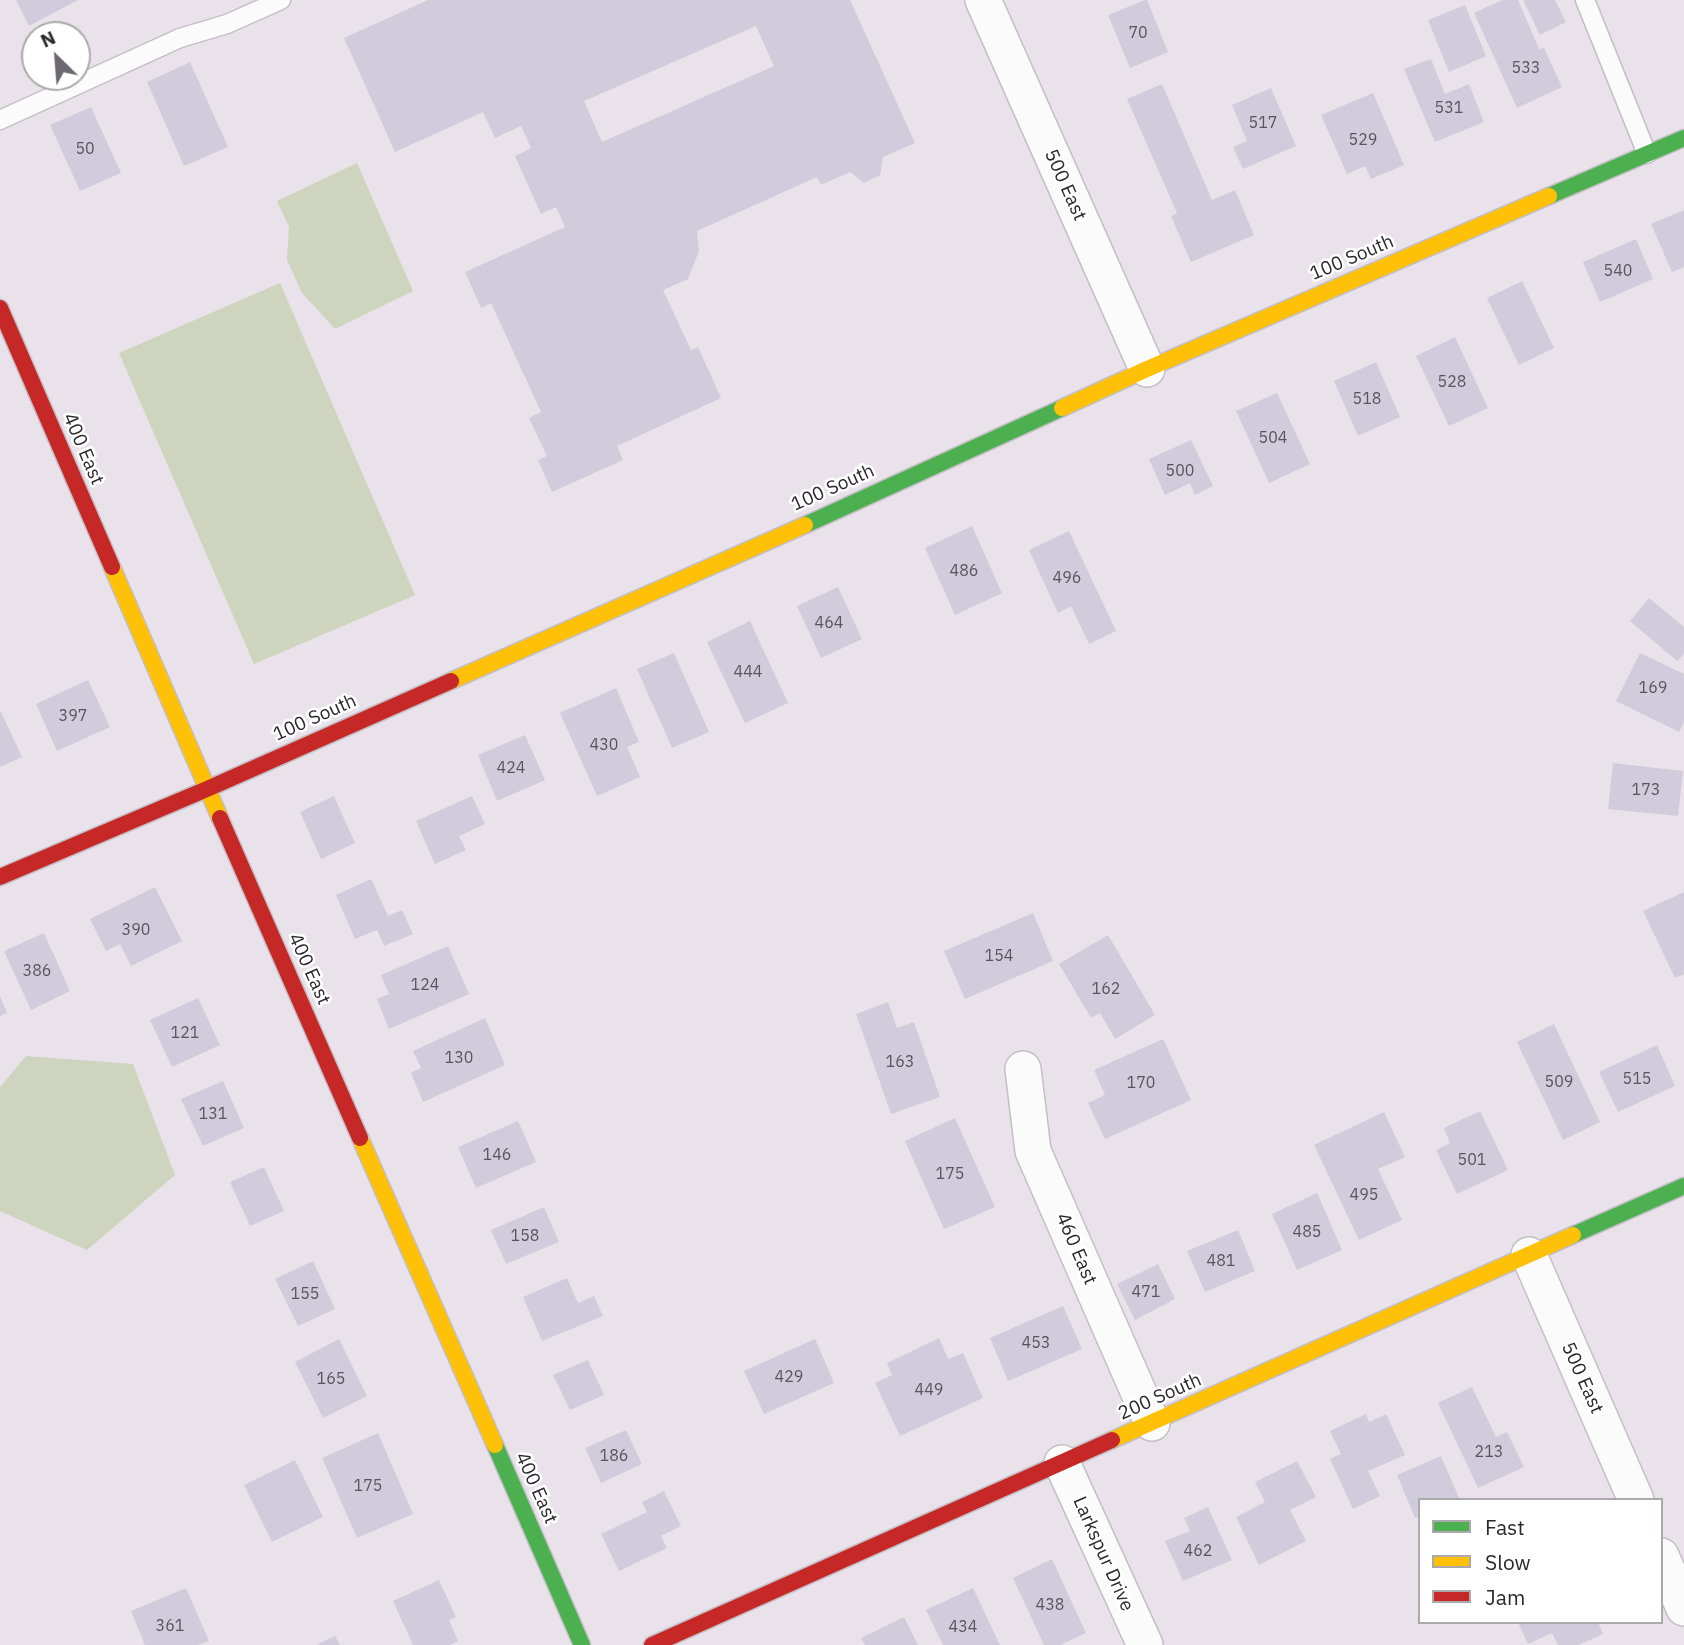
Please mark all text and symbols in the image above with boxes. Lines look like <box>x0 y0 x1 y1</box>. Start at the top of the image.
north arrow <box>21 21 91 91</box>
house number: 70 <box>1128 23 1148 43</box>
text: N <box>37 25 59 53</box>
house number: 533 <box>1512 58 1540 78</box>
house number: 531 <box>1435 98 1463 118</box>
house number: 517 <box>1249 113 1277 133</box>
house number: 529 <box>1349 130 1377 150</box>
house number: 50 <box>75 139 95 159</box>
street label: 500 East <box>1039 146 1091 224</box>
street label: 100 South <box>1307 230 1397 286</box>
house number: 540 <box>1604 261 1632 281</box>
house number: 528 <box>1438 372 1466 392</box>
house number: 518 <box>1353 389 1381 409</box>
street label: 400 East <box>58 410 108 488</box>
house number: 504 <box>1259 428 1287 448</box>
street label: 100 South <box>788 460 878 516</box>
house number: 500 <box>1166 461 1194 481</box>
house number: 486 <box>950 561 978 581</box>
house number: 496 <box>1053 568 1081 588</box>
house number: 464 <box>815 613 843 633</box>
house number: 444 <box>734 662 762 682</box>
house number: 169 <box>1639 678 1667 698</box>
street label: 100 South <box>270 690 360 746</box>
house number: 397 <box>59 706 87 726</box>
house number: 430 <box>590 735 618 755</box>
house number: 424 <box>497 758 525 778</box>
house number: 173 <box>1632 780 1660 800</box>
house number: 390 <box>122 920 150 940</box>
street label: 400 East <box>283 930 335 1008</box>
house number: 154 <box>985 946 1013 966</box>
house number: 386 <box>23 961 51 981</box>
house number: 124 <box>411 975 439 995</box>
house number: 162 <box>1092 979 1120 999</box>
house number: 121 <box>171 1023 199 1043</box>
house number: 130 <box>445 1048 473 1068</box>
house number: 163 <box>886 1052 914 1072</box>
house number: 515 <box>1623 1069 1651 1089</box>
house number: 509 <box>1545 1072 1573 1092</box>
house number: 170 <box>1127 1073 1155 1093</box>
house number: 131 <box>199 1104 227 1124</box>
house number: 146 <box>483 1145 511 1165</box>
house number: 501 <box>1458 1150 1486 1170</box>
house number: 175 <box>936 1164 964 1184</box>
house number: 495 <box>1350 1185 1378 1205</box>
street label: 460 East <box>1051 1210 1101 1288</box>
house number: 485 <box>1293 1222 1321 1242</box>
house number: 158 <box>511 1226 539 1246</box>
house number: 481 <box>1207 1251 1235 1271</box>
house number: 471 <box>1132 1282 1160 1302</box>
house number: 155 <box>291 1284 319 1304</box>
house number: 453 <box>1022 1333 1050 1353</box>
street label: 500 East <box>1556 1339 1608 1417</box>
house number: 429 <box>775 1367 803 1387</box>
house number: 165 <box>317 1369 345 1389</box>
street label: 200 South <box>1115 1369 1205 1425</box>
house number: 449 <box>915 1380 943 1400</box>
house number: 213 <box>1475 1442 1503 1462</box>
house number: 186 <box>600 1446 628 1466</box>
street label: 400 East <box>510 1449 562 1527</box>
house number: 175 <box>354 1476 382 1496</box>
street label: Larkspur Drive <box>1068 1493 1138 1615</box>
legend <box>1418 1498 1663 1624</box>
text: Fast <box>1485 1513 1525 1541</box>
house number: 462 <box>1184 1541 1212 1561</box>
text: Slow <box>1485 1548 1531 1576</box>
text: Jam <box>1485 1583 1525 1611</box>
house number: 438 <box>1036 1595 1064 1615</box>
house number: 361 <box>156 1616 184 1636</box>
house number: 434 <box>949 1617 977 1637</box>

